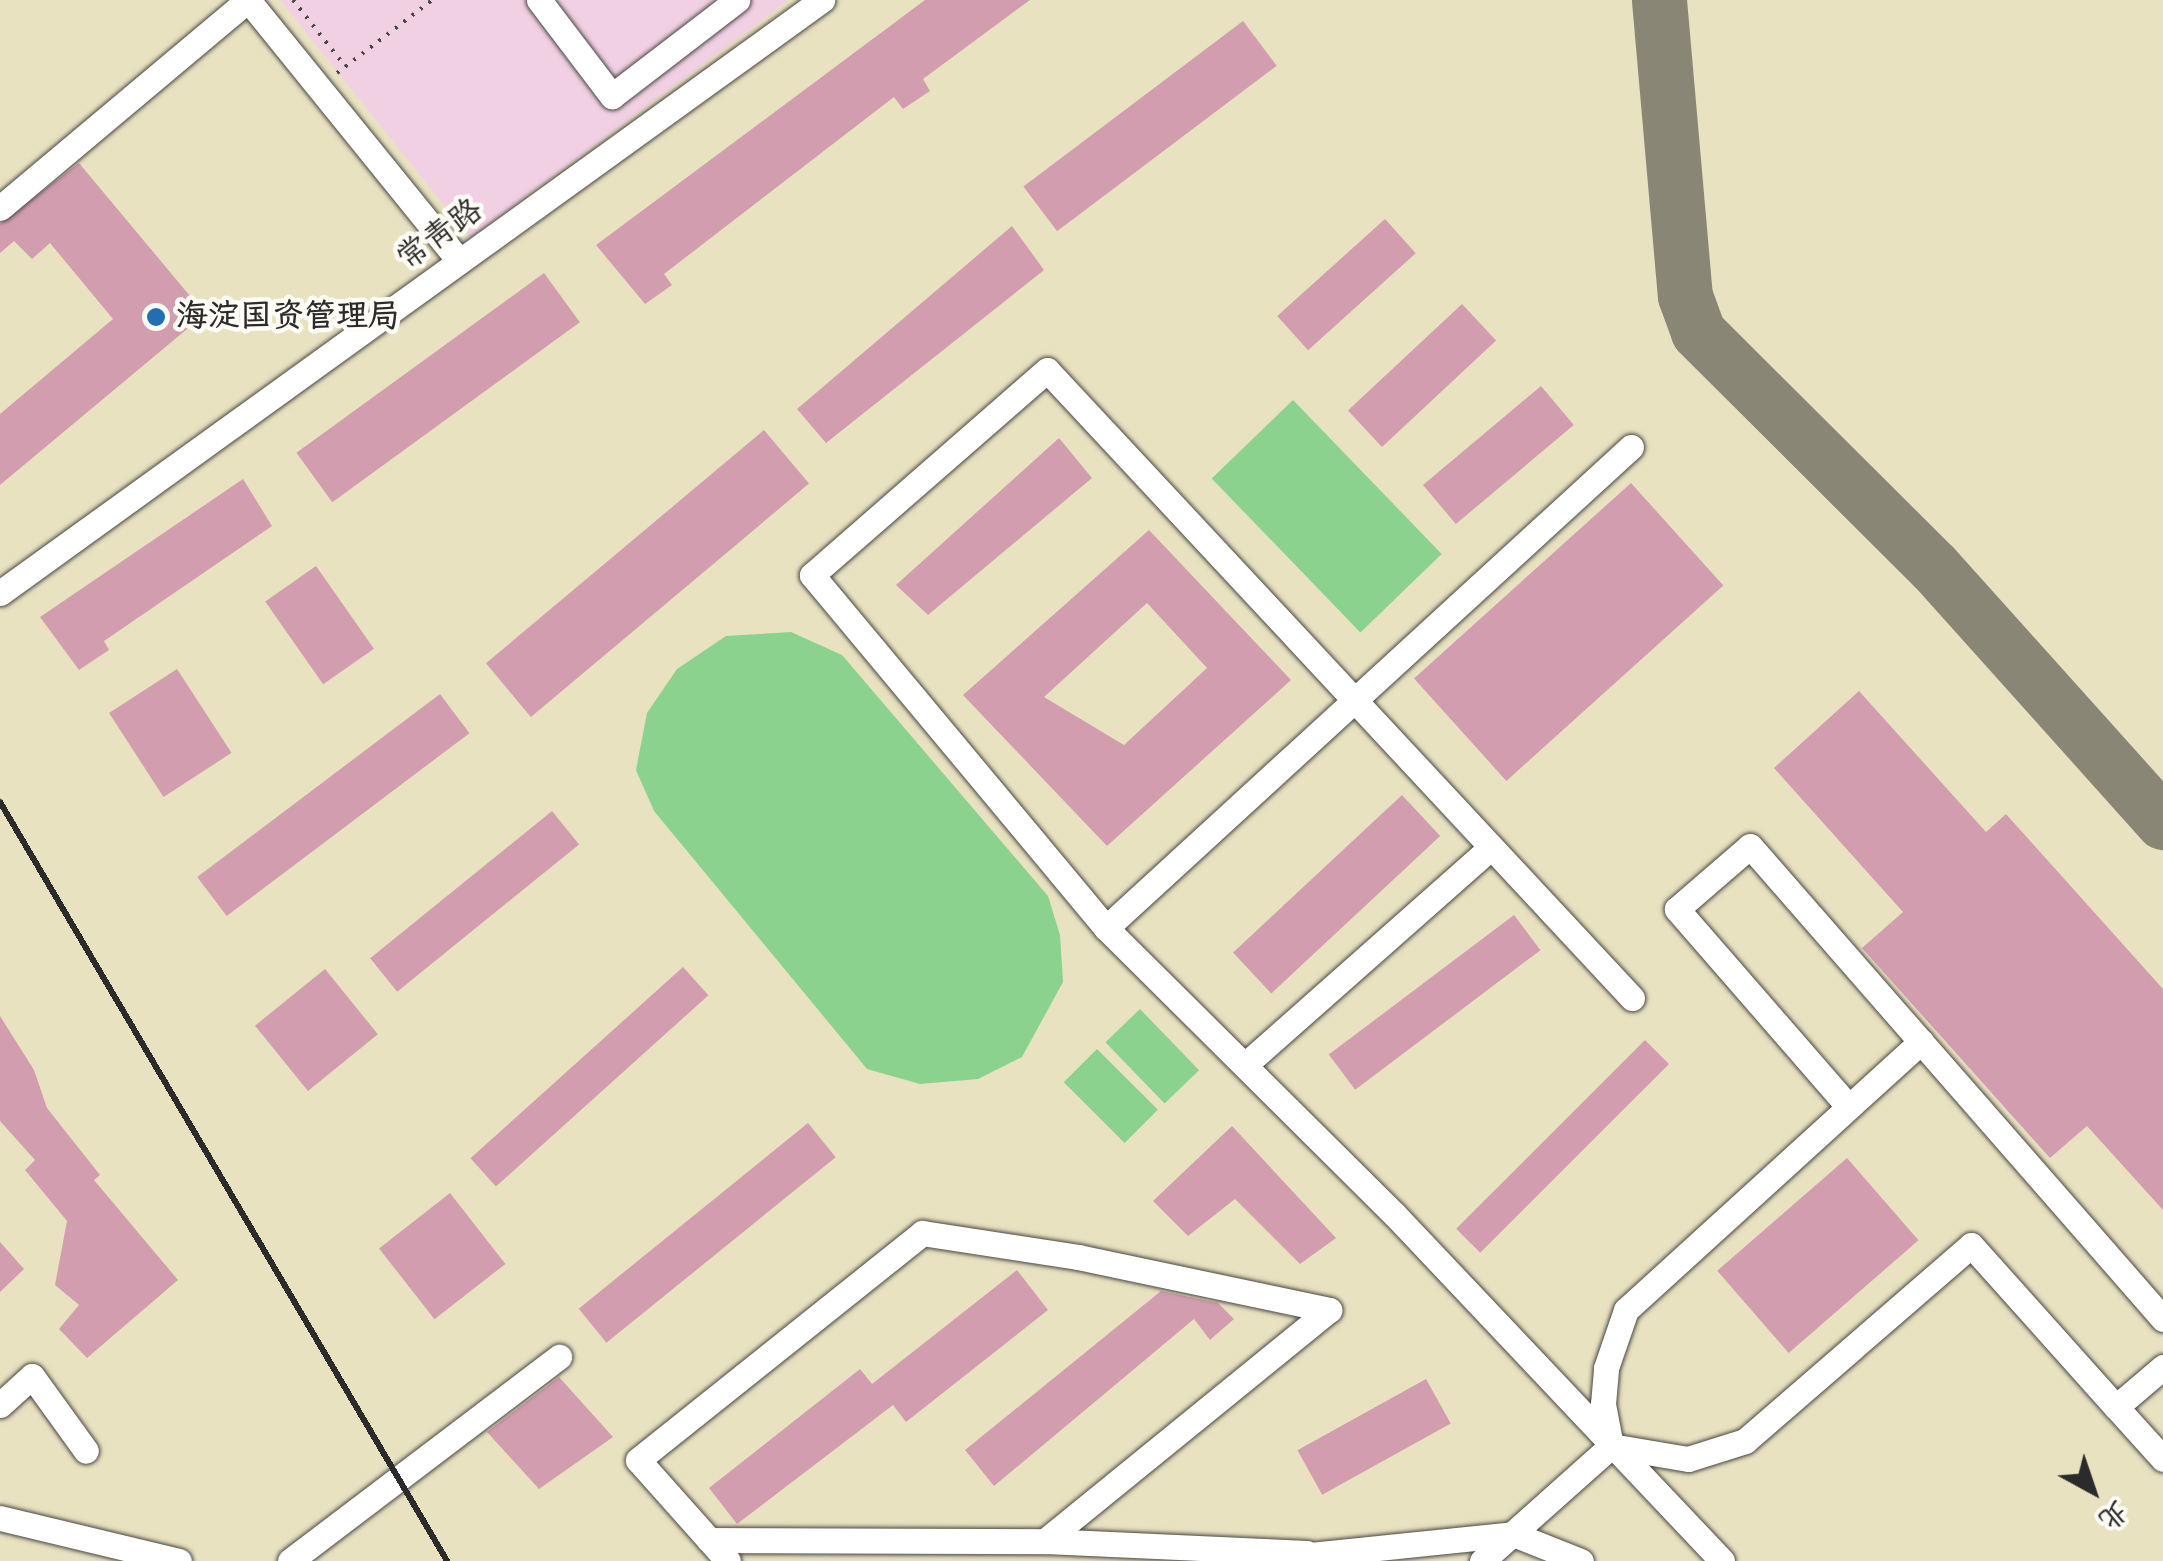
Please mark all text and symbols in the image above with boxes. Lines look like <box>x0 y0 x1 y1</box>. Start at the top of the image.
street label: 常青路 <box>390 191 490 279</box>
place label: 海淀国资管理局 <box>176 298 400 336</box>
marker: 海淀国资管理局 <box>145 306 167 328</box>
north arrow <box>2043 1441 2143 1541</box>
text: 北 <box>2090 1491 2135 1538</box>

